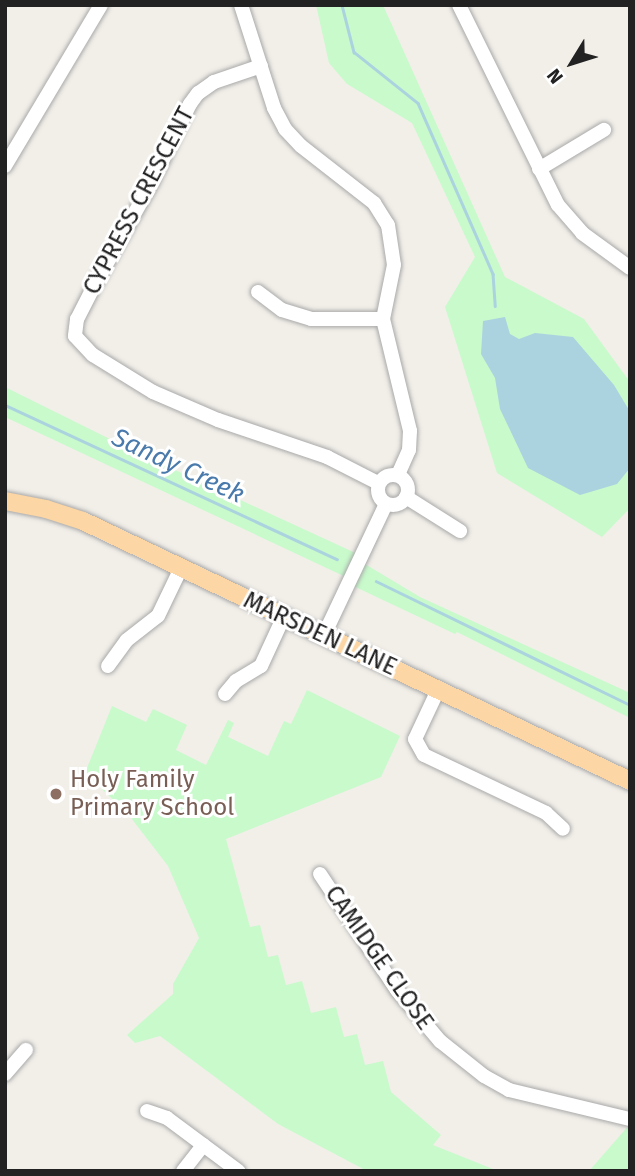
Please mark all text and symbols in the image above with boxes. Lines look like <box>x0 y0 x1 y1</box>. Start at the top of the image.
north arrow <box>537 28 607 98</box>
text: N <box>542 64 568 88</box>
street label: CYPRESS CRESCENT <box>77 102 201 300</box>
water label: Sandy Creek <box>107 422 249 510</box>
street label: MARSDEN LANE <box>239 586 401 682</box>
place label: Holy Family Primary School <box>70 766 234 822</box>
marker: Holy Family Primary School <box>48 786 64 802</box>
street label: CAMIDGE CLOSE <box>319 880 439 1036</box>

